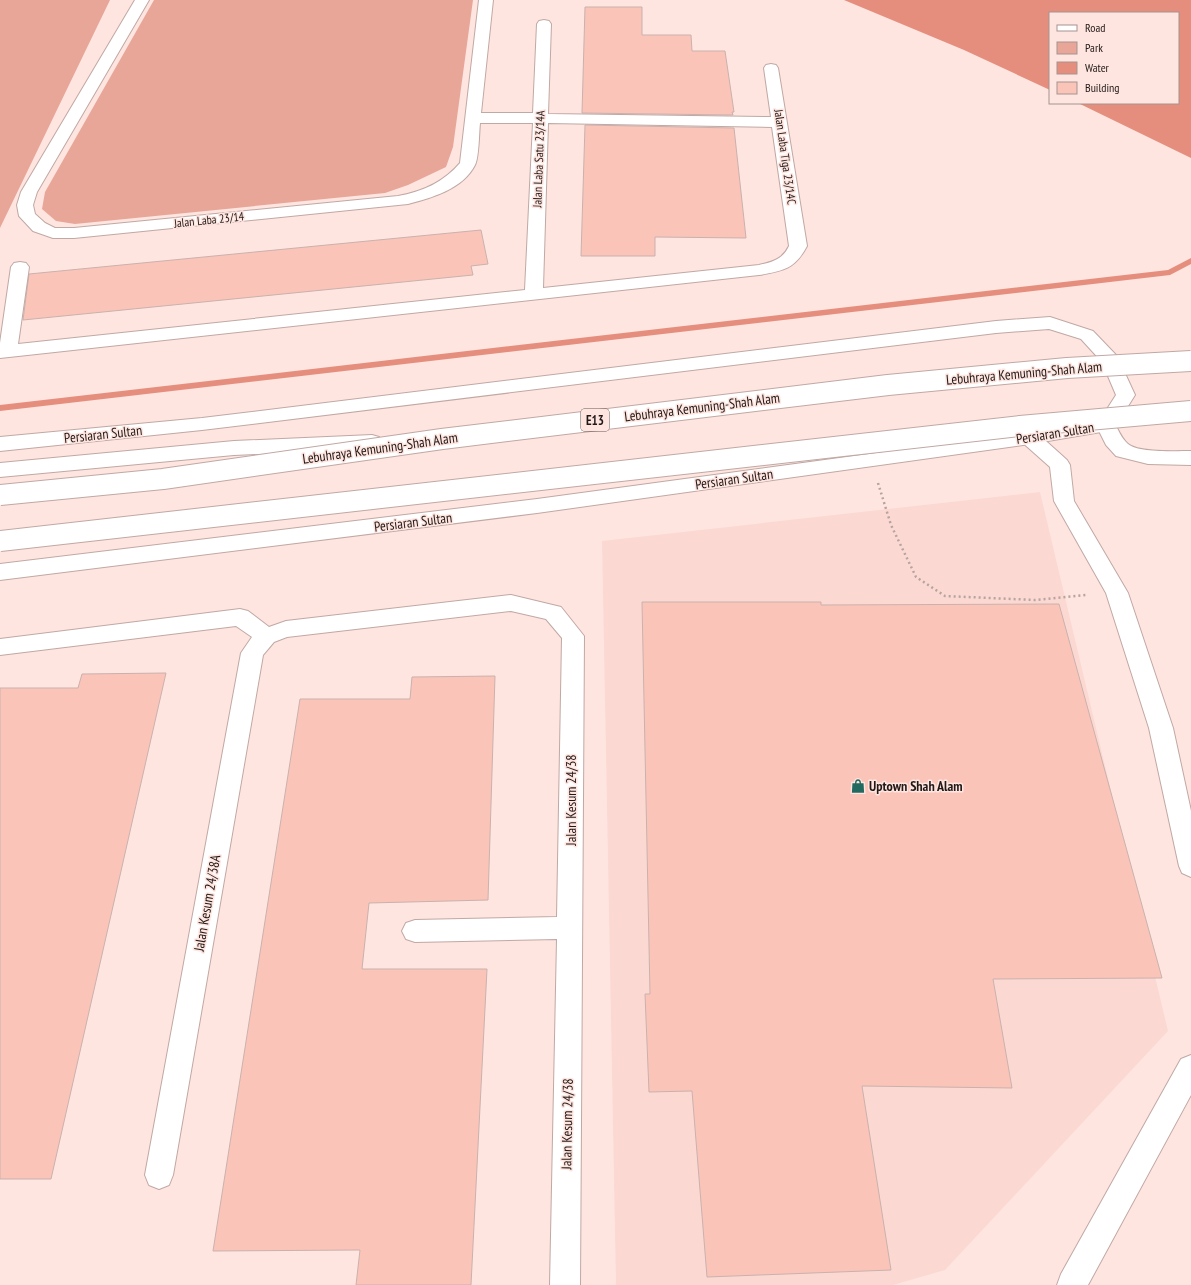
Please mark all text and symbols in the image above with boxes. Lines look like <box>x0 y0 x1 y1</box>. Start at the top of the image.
legend <box>1049 12 1179 104</box>
text: Road <box>1085 20 1105 35</box>
text: Park <box>1085 40 1103 55</box>
text: Water <box>1085 60 1110 75</box>
text: Building <box>1085 80 1120 95</box>
street label: Jalan Laba Tiga 23/14C <box>771 107 800 206</box>
street label: Jalan Laba Satu 23/14A <box>529 110 548 209</box>
street label: Jalan Laba 23/14 <box>172 208 245 231</box>
street label: Lebuhraya Kemuning-Shah Alam <box>945 357 1103 389</box>
street label: Lebuhraya Kemuning-Shah Alam <box>623 389 781 425</box>
road number: E13 <box>581 409 609 431</box>
street label: Persiaran Sultan <box>1015 418 1095 448</box>
street label: Persiaran Sultan <box>63 421 143 447</box>
street label: Lebuhraya Kemuning-Shah Alam <box>301 428 459 468</box>
street label: Persiaran Sultan <box>694 465 774 493</box>
street label: Persiaran Sultan <box>373 508 453 536</box>
street label: Jalan Kesum 24/38 <box>562 754 580 847</box>
place label: Uptown Shah Alam <box>869 777 963 795</box>
shop icon: Uptown Shah Alam <box>850 778 866 794</box>
street label: Jalan Kesum 24/38A <box>189 853 224 954</box>
street label: Jalan Kesum 24/38 <box>557 1078 577 1171</box>

